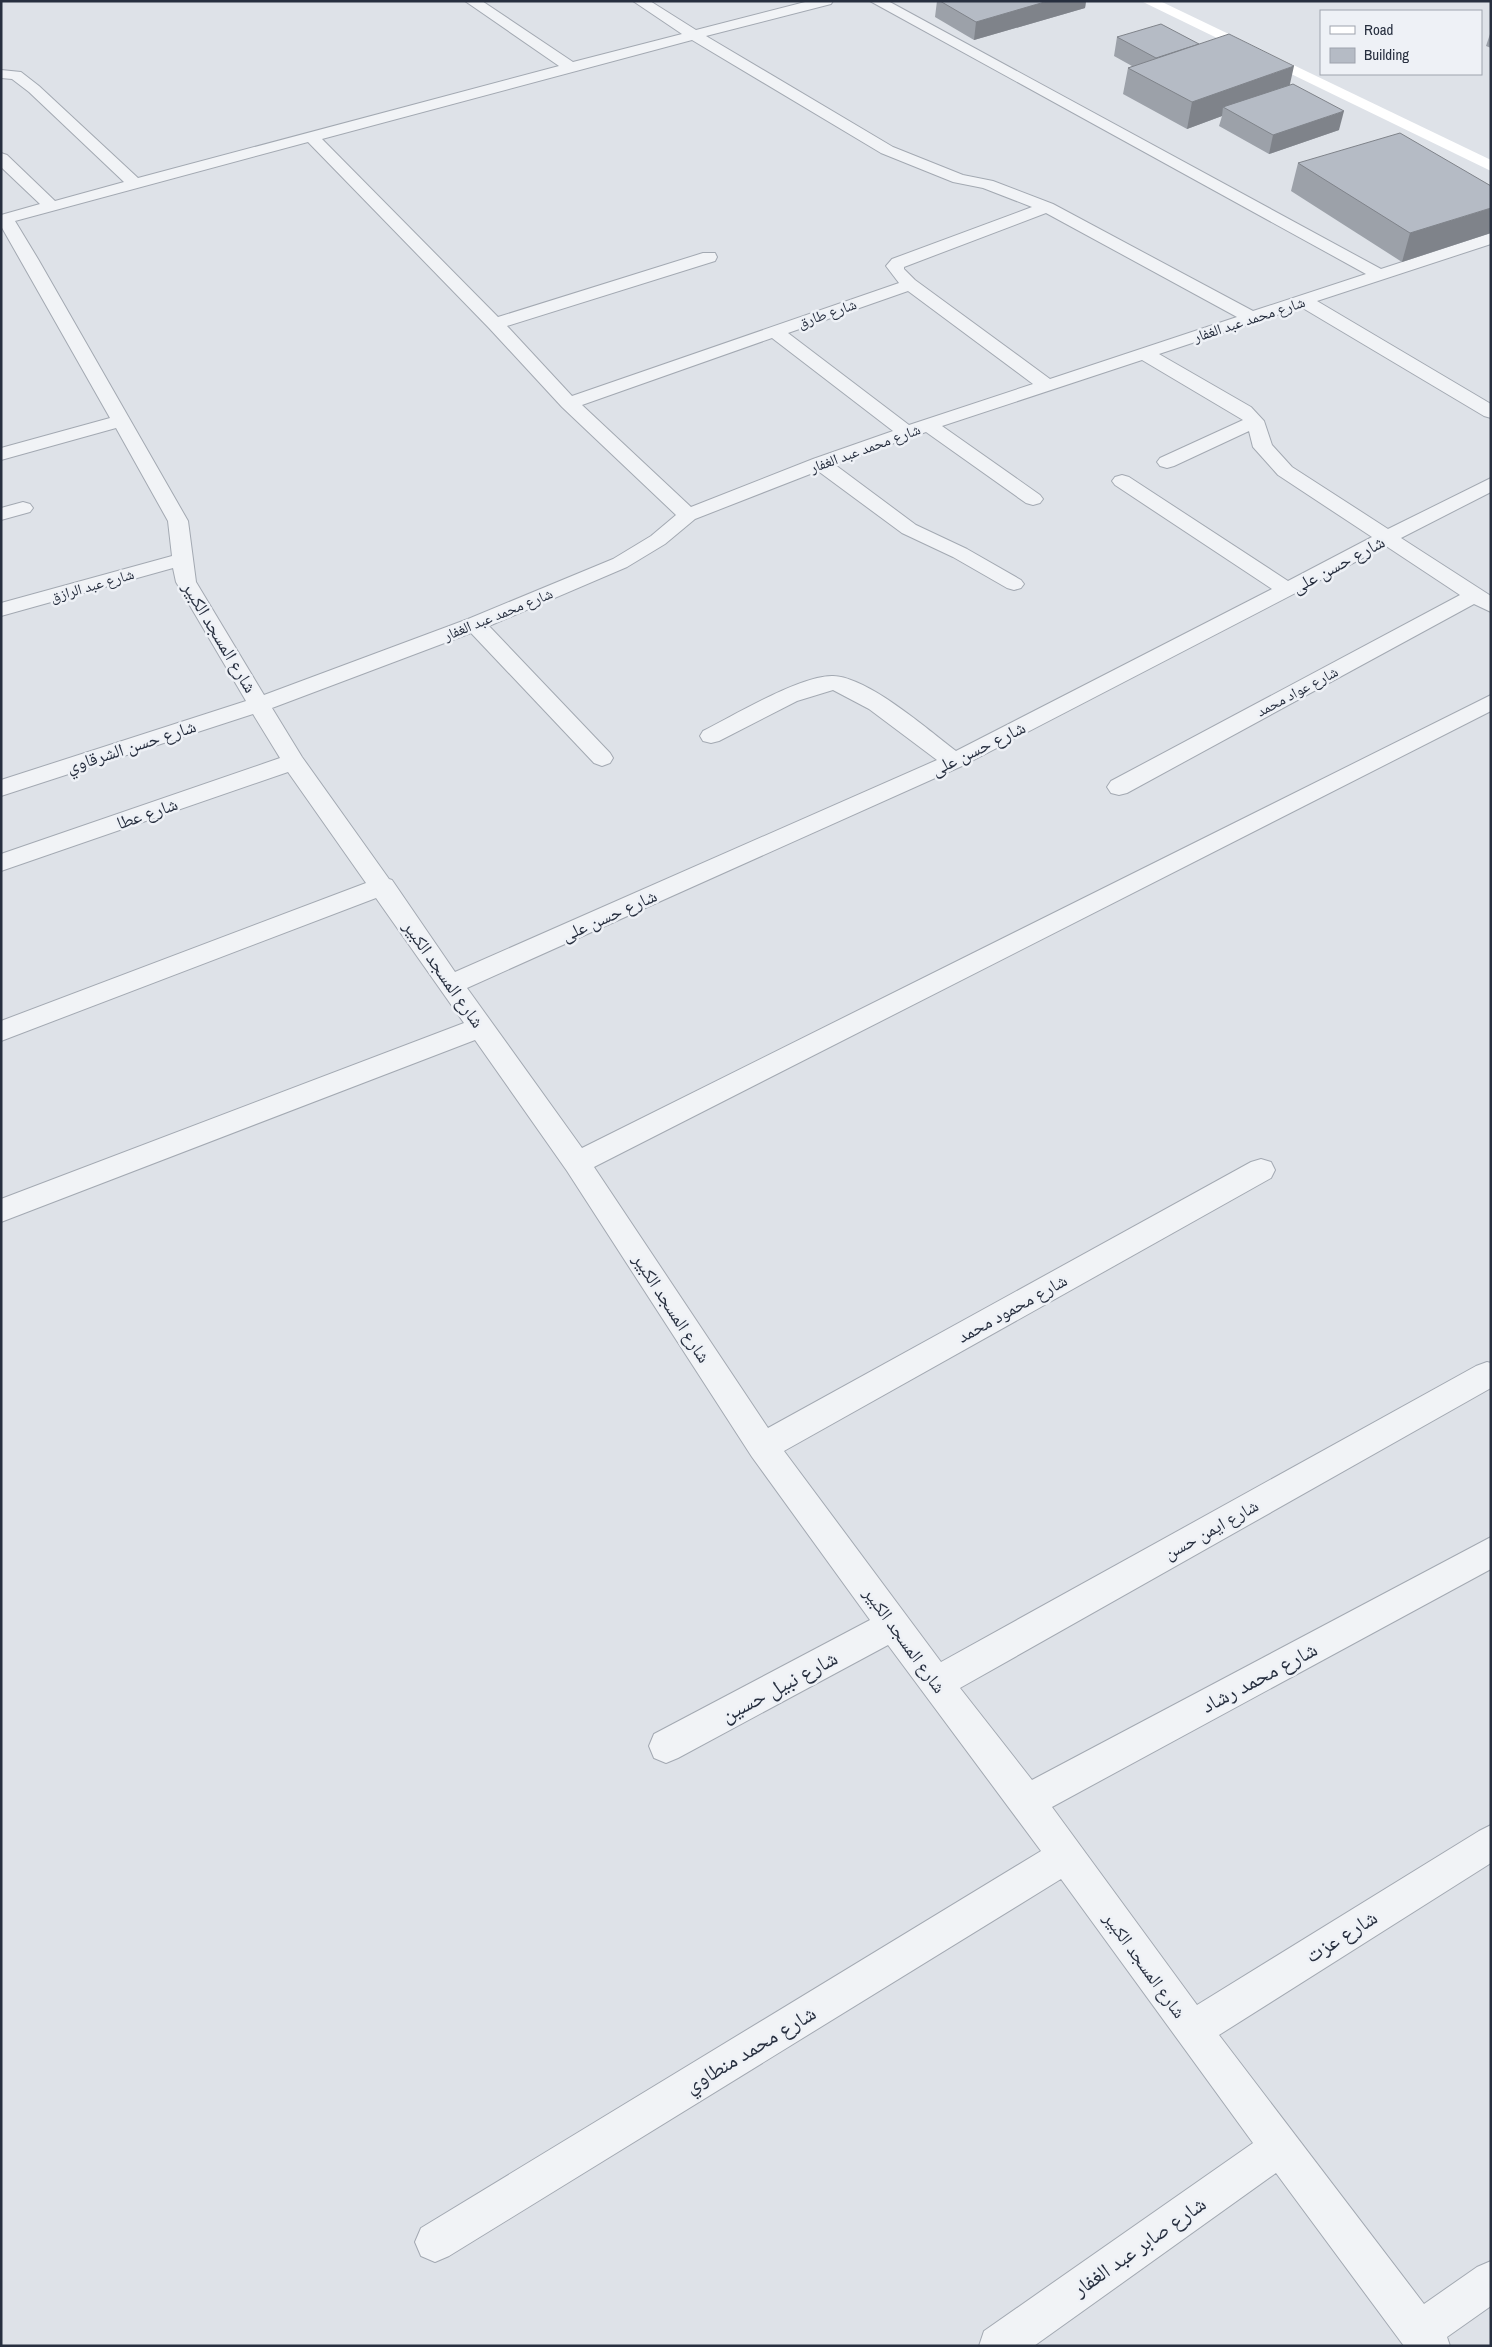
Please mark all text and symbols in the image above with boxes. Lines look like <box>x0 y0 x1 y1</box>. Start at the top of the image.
legend <box>1320 10 1482 75</box>
text: Road <box>1364 19 1393 40</box>
text: Building <box>1364 44 1409 65</box>
street label: شارع محمد عبد الغفار <box>1189 291 1308 347</box>
street label: شارع طارق <box>795 293 859 333</box>
street label: شارع محمد عبد الغفار <box>806 418 923 478</box>
street label: شارع حسن على <box>1287 529 1389 599</box>
street label: شارع عبد الرازق <box>48 563 136 607</box>
street label: شارع المسجد الكبير <box>176 576 263 697</box>
street label: شارع محمد عبد الغفار <box>439 582 556 646</box>
street label: شارع عواد محمد <box>1252 661 1342 721</box>
street label: شارع حسن الشرقاوي <box>63 713 200 781</box>
street label: شارع حسن على <box>927 714 1029 782</box>
street label: شارع عطا <box>113 791 181 835</box>
street label: شارع حسن على <box>557 883 661 947</box>
street label: شارع المسجد الكبير <box>397 914 490 1033</box>
street label: شارع المسجد الكبير <box>627 1248 717 1368</box>
street label: شارع محمود محمد <box>953 1267 1071 1349</box>
street label: شارع ايمن حسن <box>1159 1493 1263 1565</box>
street label: شارع المسجد الكبير <box>857 1581 952 1698</box>
street label: شارع محمد رشاد <box>1196 1634 1322 1720</box>
street label: شارع نبيل حسين <box>715 1643 843 1729</box>
street label: شارع عزت <box>1299 1903 1383 1969</box>
street label: شارع المسجد الكبير <box>1097 1906 1192 2023</box>
street label: شارع محمد منطاوي <box>679 1998 822 2102</box>
street label: شارع صابر عبد الغفار <box>1066 2189 1212 2303</box>

